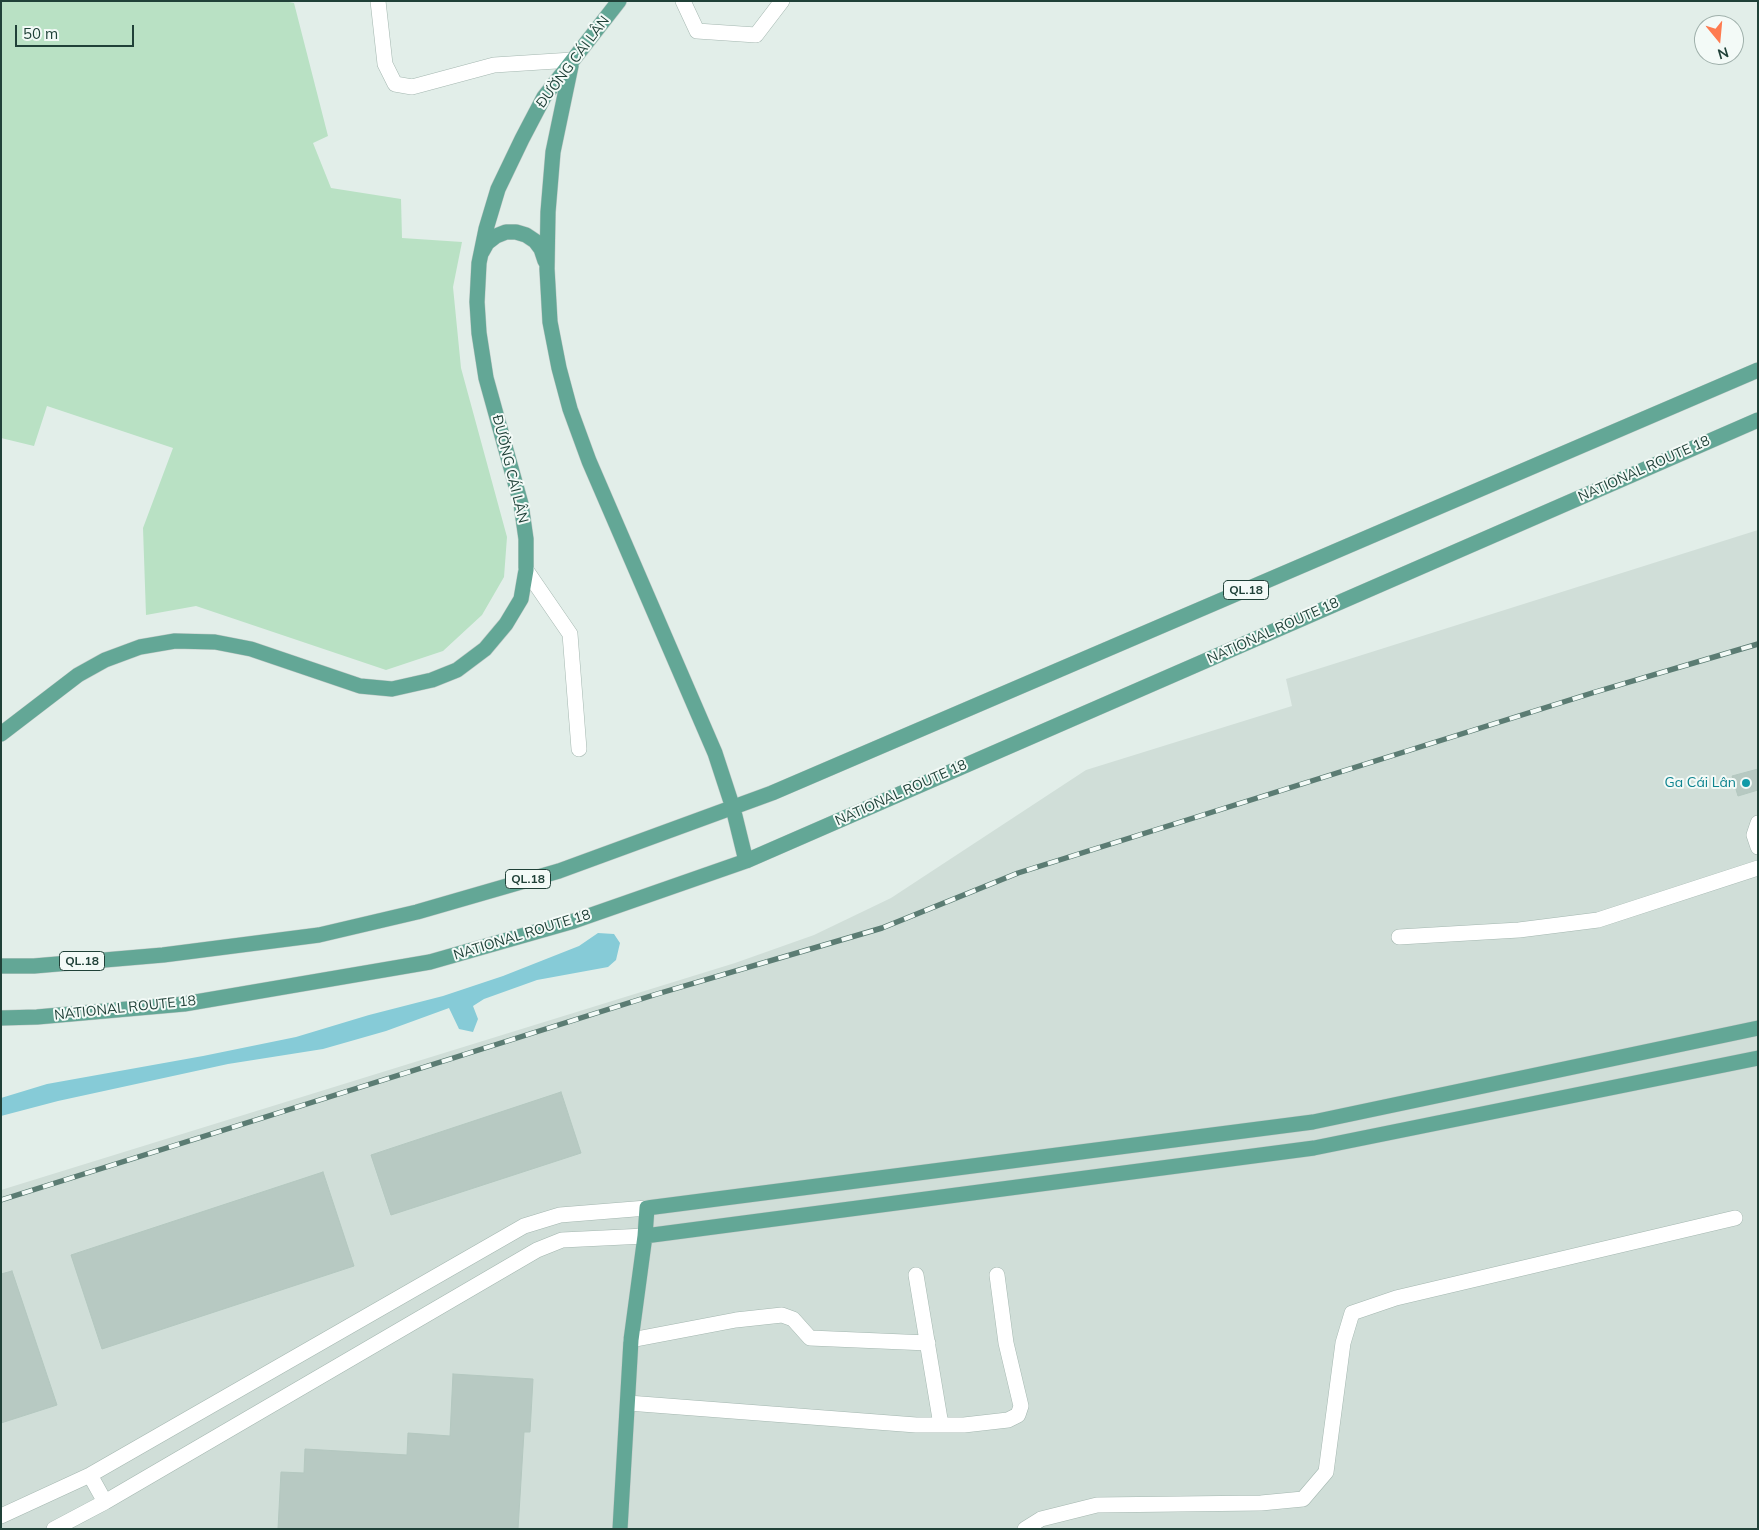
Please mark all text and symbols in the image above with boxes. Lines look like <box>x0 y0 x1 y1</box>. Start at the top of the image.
street label: ĐƯỜNG CÁI LÂN <box>533 13 613 111</box>
scale bar <box>18 15 136 47</box>
north arrow <box>1694 15 1744 65</box>
text: 50 m <box>23 24 58 43</box>
text: N <box>1715 43 1731 64</box>
street label: ĐƯỜNG CÁI LÂN <box>488 413 532 525</box>
street label: NATIONAL ROUTE 18 <box>1576 432 1712 506</box>
road number: QL.18 <box>1224 580 1268 600</box>
street label: NATIONAL ROUTE 18 <box>1205 594 1341 668</box>
street label: NATIONAL ROUTE 18 <box>833 756 969 830</box>
place label: Ga Cái Lân <box>1665 775 1736 791</box>
marker: Ga Cái Lân <box>1740 777 1752 789</box>
road number: QL.18 <box>506 870 550 889</box>
street label: NATIONAL ROUTE 18 <box>451 906 593 964</box>
road number: QL.18 <box>59 951 104 970</box>
street label: NATIONAL ROUTE 18 <box>53 992 197 1024</box>

